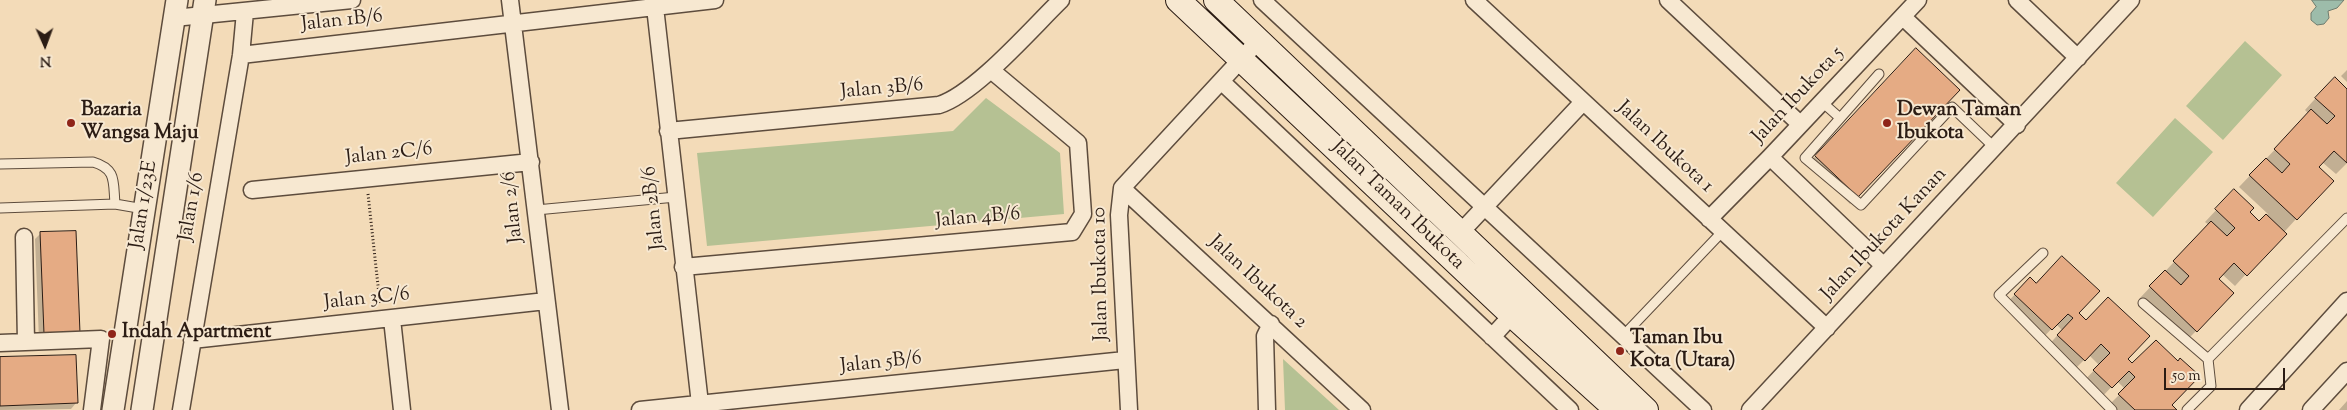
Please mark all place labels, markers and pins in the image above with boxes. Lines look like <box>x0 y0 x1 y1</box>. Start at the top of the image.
place label: Bazaria Wangsa Maju <box>81 100 198 147</box>
place label: Dewan Taman Ibukota <box>1897 100 2021 147</box>
marker: Bazaria Wangsa Maju <box>65 117 77 129</box>
marker: Dewan Taman Ibukota <box>1881 117 1893 129</box>
place label: Indah Apartment <box>122 322 271 346</box>
marker: Indah Apartment <box>106 328 118 340</box>
place label: Taman Ibu Kota (Utara) <box>1630 328 1736 375</box>
marker: Taman Ibu Kota (Utara) <box>1614 345 1626 357</box>

